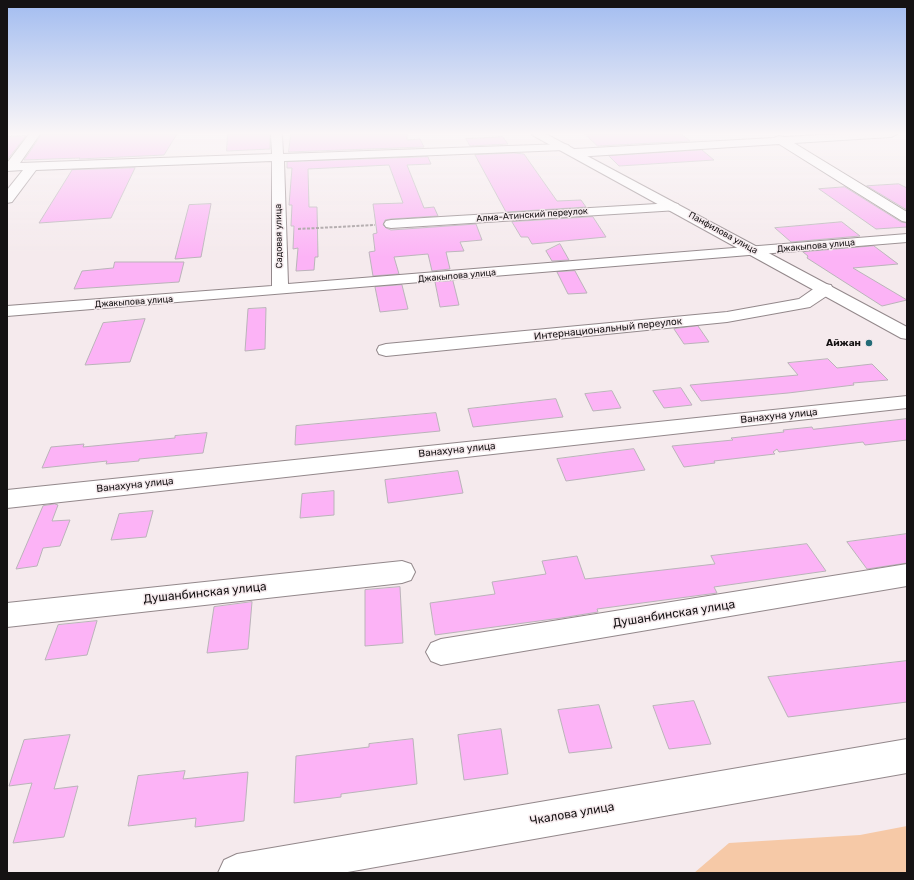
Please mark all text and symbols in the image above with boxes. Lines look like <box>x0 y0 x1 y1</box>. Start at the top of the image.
street label: Садовая улица <box>273 204 285 268</box>
street label: Алма-Атинский переулок <box>476 206 588 224</box>
street label: Панфилова улица <box>687 210 759 256</box>
street label: Джакыпова улица <box>777 237 855 255</box>
street label: Джакыпова улица <box>418 267 496 285</box>
street label: Джакыпова улица <box>95 294 173 310</box>
street label: Интернациональный переулок <box>533 315 683 343</box>
place label: Айжан <box>826 337 861 349</box>
marker: Айжан <box>864 338 874 348</box>
street label: Ванахуна улица <box>740 406 818 426</box>
street label: Ванахуна улица <box>418 440 496 460</box>
street label: Ванахуна улица <box>96 475 174 495</box>
street label: Душанбинская улица <box>143 579 267 607</box>
street label: Душанбинская улица <box>612 597 736 631</box>
street label: Чкалова улица <box>529 799 615 829</box>

